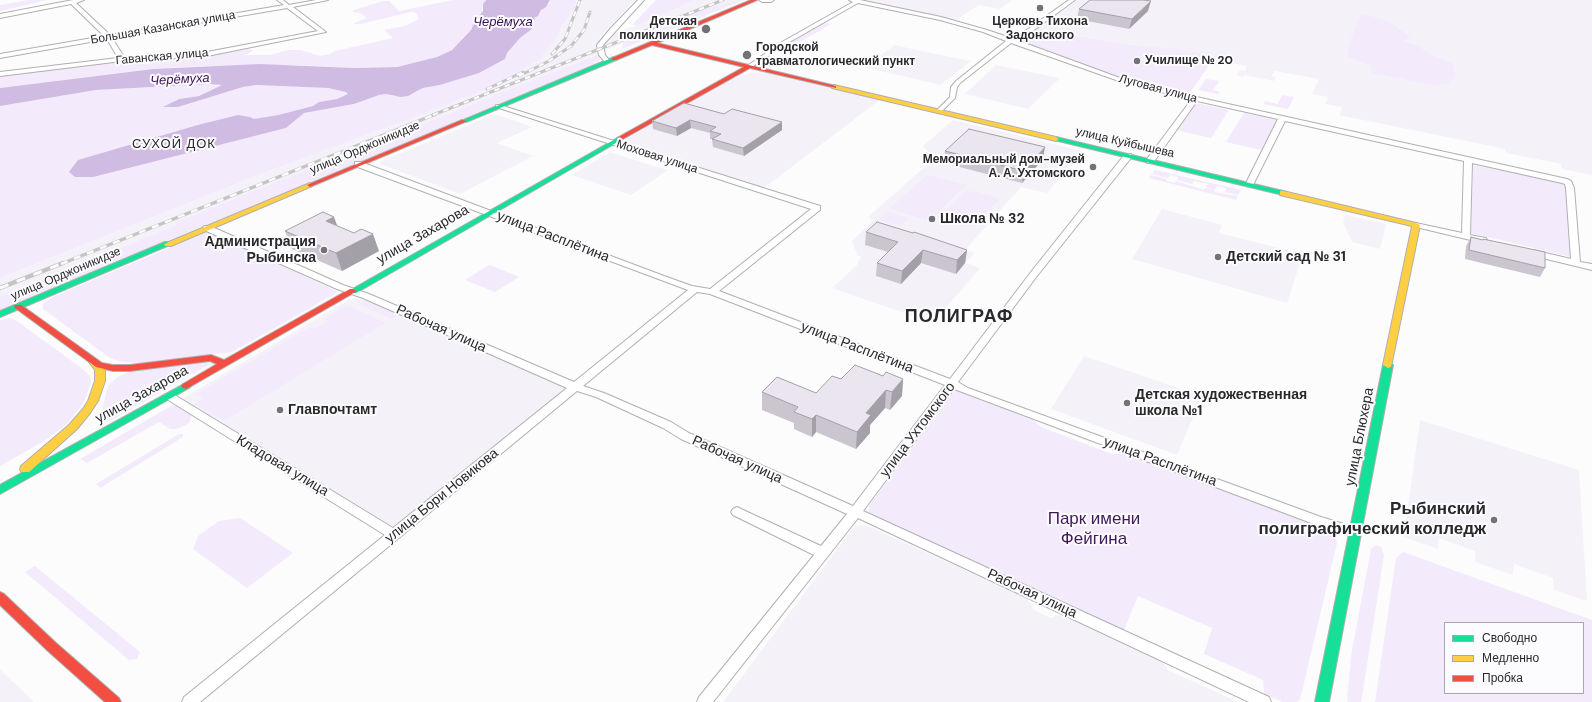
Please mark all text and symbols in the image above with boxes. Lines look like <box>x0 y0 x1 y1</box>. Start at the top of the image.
marker: Церковь Тихона Задонского <box>1035 3 1045 13</box>
street label: Большая Казанская улица <box>90 8 236 48</box>
water label: Черёмуха <box>473 15 533 31</box>
place label: Детская поликлиника <box>619 15 697 43</box>
place label: Церковь Тихона Задонского <box>992 15 1088 43</box>
marker: Детская поликлиника <box>700 23 712 35</box>
place label: Городской травматологический пункт <box>756 41 915 69</box>
street label: Гаванская улица <box>115 46 209 68</box>
marker: Городской травматологический пункт <box>741 49 753 61</box>
place label: Училище № 20 <box>1145 54 1233 68</box>
marker: Училище № 20 <box>1132 56 1142 66</box>
water label: Черёмуха <box>150 71 210 89</box>
street label: Луговая улица <box>1117 72 1199 106</box>
street label: улица Орджоникидзе <box>308 118 422 178</box>
street label: улица Куйбышева <box>1074 125 1176 161</box>
district label: СУХОЙ ДОК <box>132 137 216 153</box>
street label: Моховая улица <box>614 137 700 177</box>
place label: Мемориальный дом-музей А. А. Ухтомского <box>923 153 1085 181</box>
marker: Мемориальный дом-музей А. А. Ухтомского <box>1088 162 1098 172</box>
street label: улица Захарова <box>374 202 472 268</box>
street label: улица Расплётина <box>494 208 612 266</box>
place label: Школа № 32 <box>940 211 1024 227</box>
marker: Школа № 32 <box>927 214 937 224</box>
place label: Администрация Рыбинска <box>205 234 316 266</box>
street label: улица Орджоникидзе <box>9 244 123 304</box>
marker: Администрация Рыбинска <box>319 245 329 255</box>
place label: Детский сад № 31 <box>1226 249 1346 265</box>
marker: Детский сад № 31 <box>1213 252 1223 262</box>
street label: Рабочая улица <box>393 302 489 356</box>
district label: ПОЛИГРАФ <box>905 306 1013 328</box>
street label: улица Расплётина <box>798 319 916 377</box>
street label: улица Захарова <box>93 363 191 427</box>
street label: улица Ухтомского <box>877 379 959 481</box>
street label: улица Блюхера <box>1342 386 1378 488</box>
place label: Детская художественная школа №1 <box>1135 387 1307 420</box>
marker: Детская художественная школа №1 <box>1122 398 1132 408</box>
place label: Главпочтамт <box>288 402 377 418</box>
marker: Главпочтамт <box>275 405 285 415</box>
street label: Кладовая улица <box>233 432 331 500</box>
street label: Рабочая улица <box>689 433 785 487</box>
street label: улица Расплётина <box>1101 434 1219 490</box>
street label: улица Бори Новикова <box>382 445 502 547</box>
place label: Рыбинский полиграфический колледж <box>1258 500 1486 540</box>
park label: Парк имени Фейгина <box>1048 510 1140 550</box>
marker: Рыбинский полиграфический колледж <box>1489 515 1499 525</box>
street label: Рабочая улица <box>984 566 1080 622</box>
legend <box>1444 622 1584 694</box>
text: Свободно <box>1482 630 1537 646</box>
text: Медленно <box>1482 650 1539 666</box>
text: Пробка <box>1482 670 1523 686</box>

